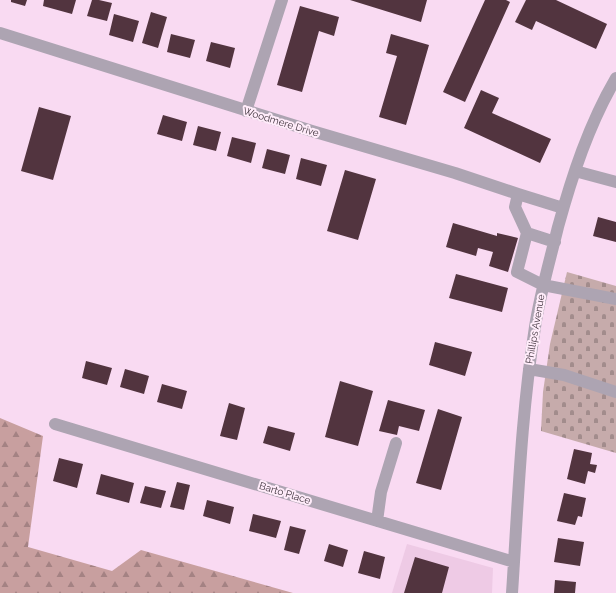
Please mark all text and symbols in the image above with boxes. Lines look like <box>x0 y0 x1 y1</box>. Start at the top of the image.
street label: Woodmere Drive <box>242 105 320 139</box>
street label: Phillips Avenue <box>523 293 547 365</box>
street label: Barto Place <box>258 480 312 506</box>

